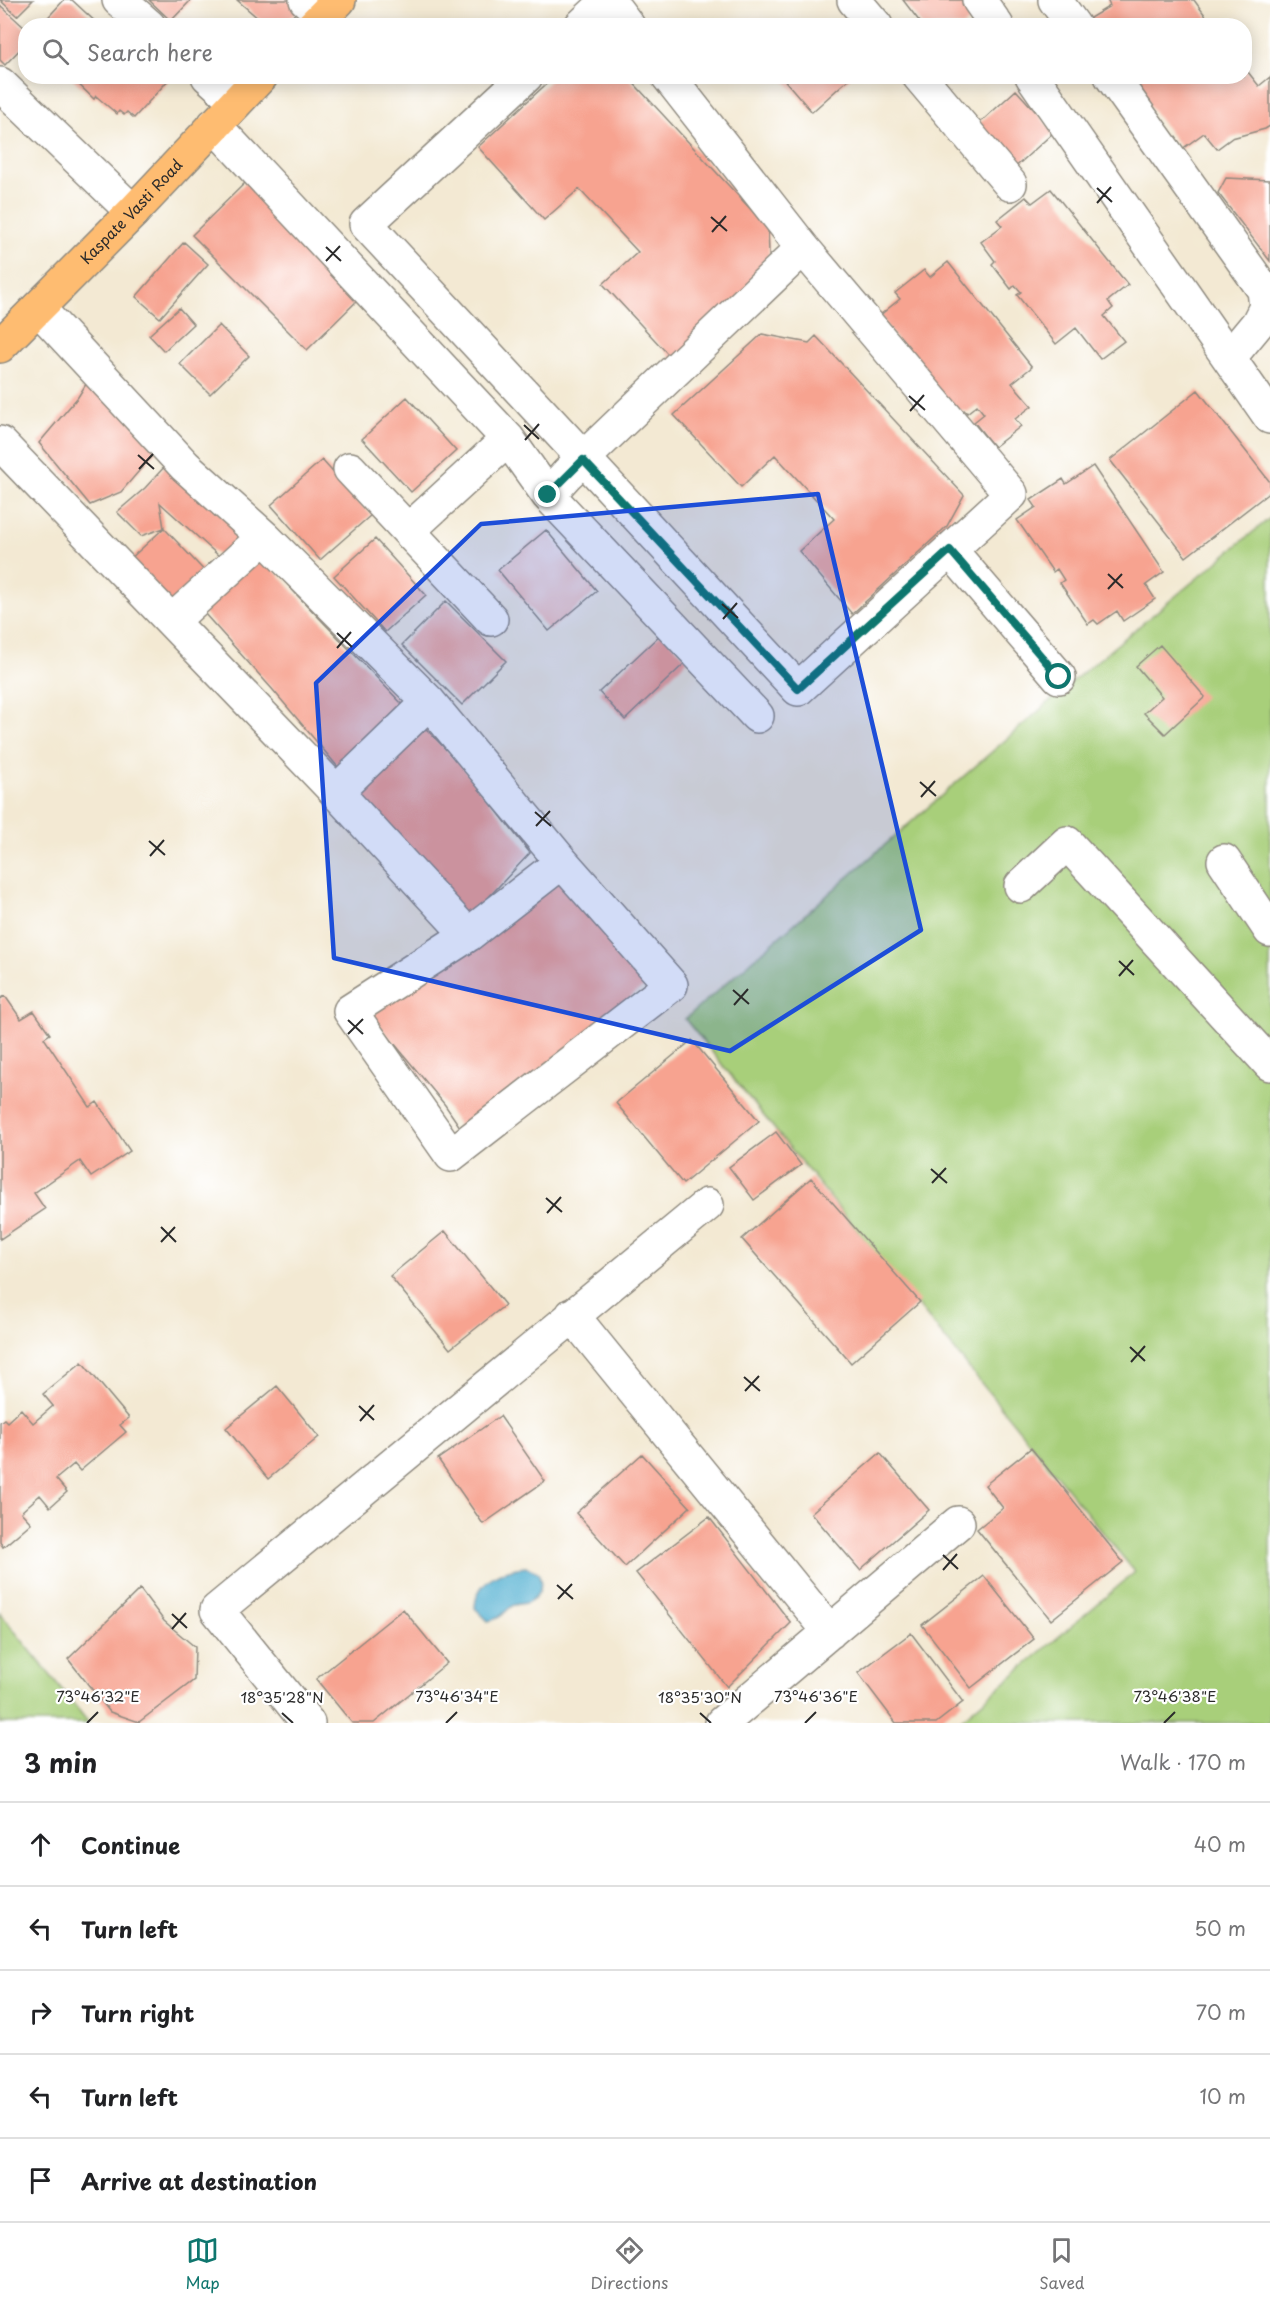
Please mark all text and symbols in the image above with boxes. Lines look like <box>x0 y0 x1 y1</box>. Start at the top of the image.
search box <box>18 18 1252 84</box>
icon: search <box>39 35 72 68</box>
text: Search here <box>87 35 213 68</box>
street label: Kaspate Vasti Road <box>74 153 187 269</box>
route end <box>534 481 560 507</box>
route start <box>1045 663 1071 689</box>
text: 73°46'32"E <box>56 1684 140 1707</box>
text: 73°46'34"E <box>415 1684 499 1707</box>
text: 73°46'36"E <box>774 1684 858 1707</box>
text: 73°46'38"E <box>1134 1684 1217 1707</box>
text: 18°35'28"N <box>240 1685 324 1708</box>
text: 18°35'30"N <box>658 1685 742 1708</box>
text: 3 min <box>24 1743 97 1782</box>
text: Walk · 170 m <box>1120 1747 1246 1777</box>
icon: ahead <box>24 1828 57 1861</box>
text: Continue <box>81 1828 180 1861</box>
text: 40 m <box>1194 1829 1246 1859</box>
icon: left <box>24 1912 57 1945</box>
text: Turn left <box>81 1912 178 1945</box>
text: 50 m <box>1194 1913 1246 1943</box>
icon: right <box>24 1996 57 2029</box>
text: Turn right <box>81 1996 194 2029</box>
text: 70 m <box>1196 1997 1246 2027</box>
icon: left <box>24 2080 57 2113</box>
text: Turn left <box>81 2080 178 2113</box>
text: 10 m <box>1199 2081 1246 2111</box>
icon: arrive <box>24 2164 57 2197</box>
text: Arrive at destination <box>81 2164 317 2197</box>
tab: Map <box>185 2234 220 2294</box>
tab: Directions <box>590 2234 668 2294</box>
tab: Saved <box>1039 2234 1085 2294</box>

